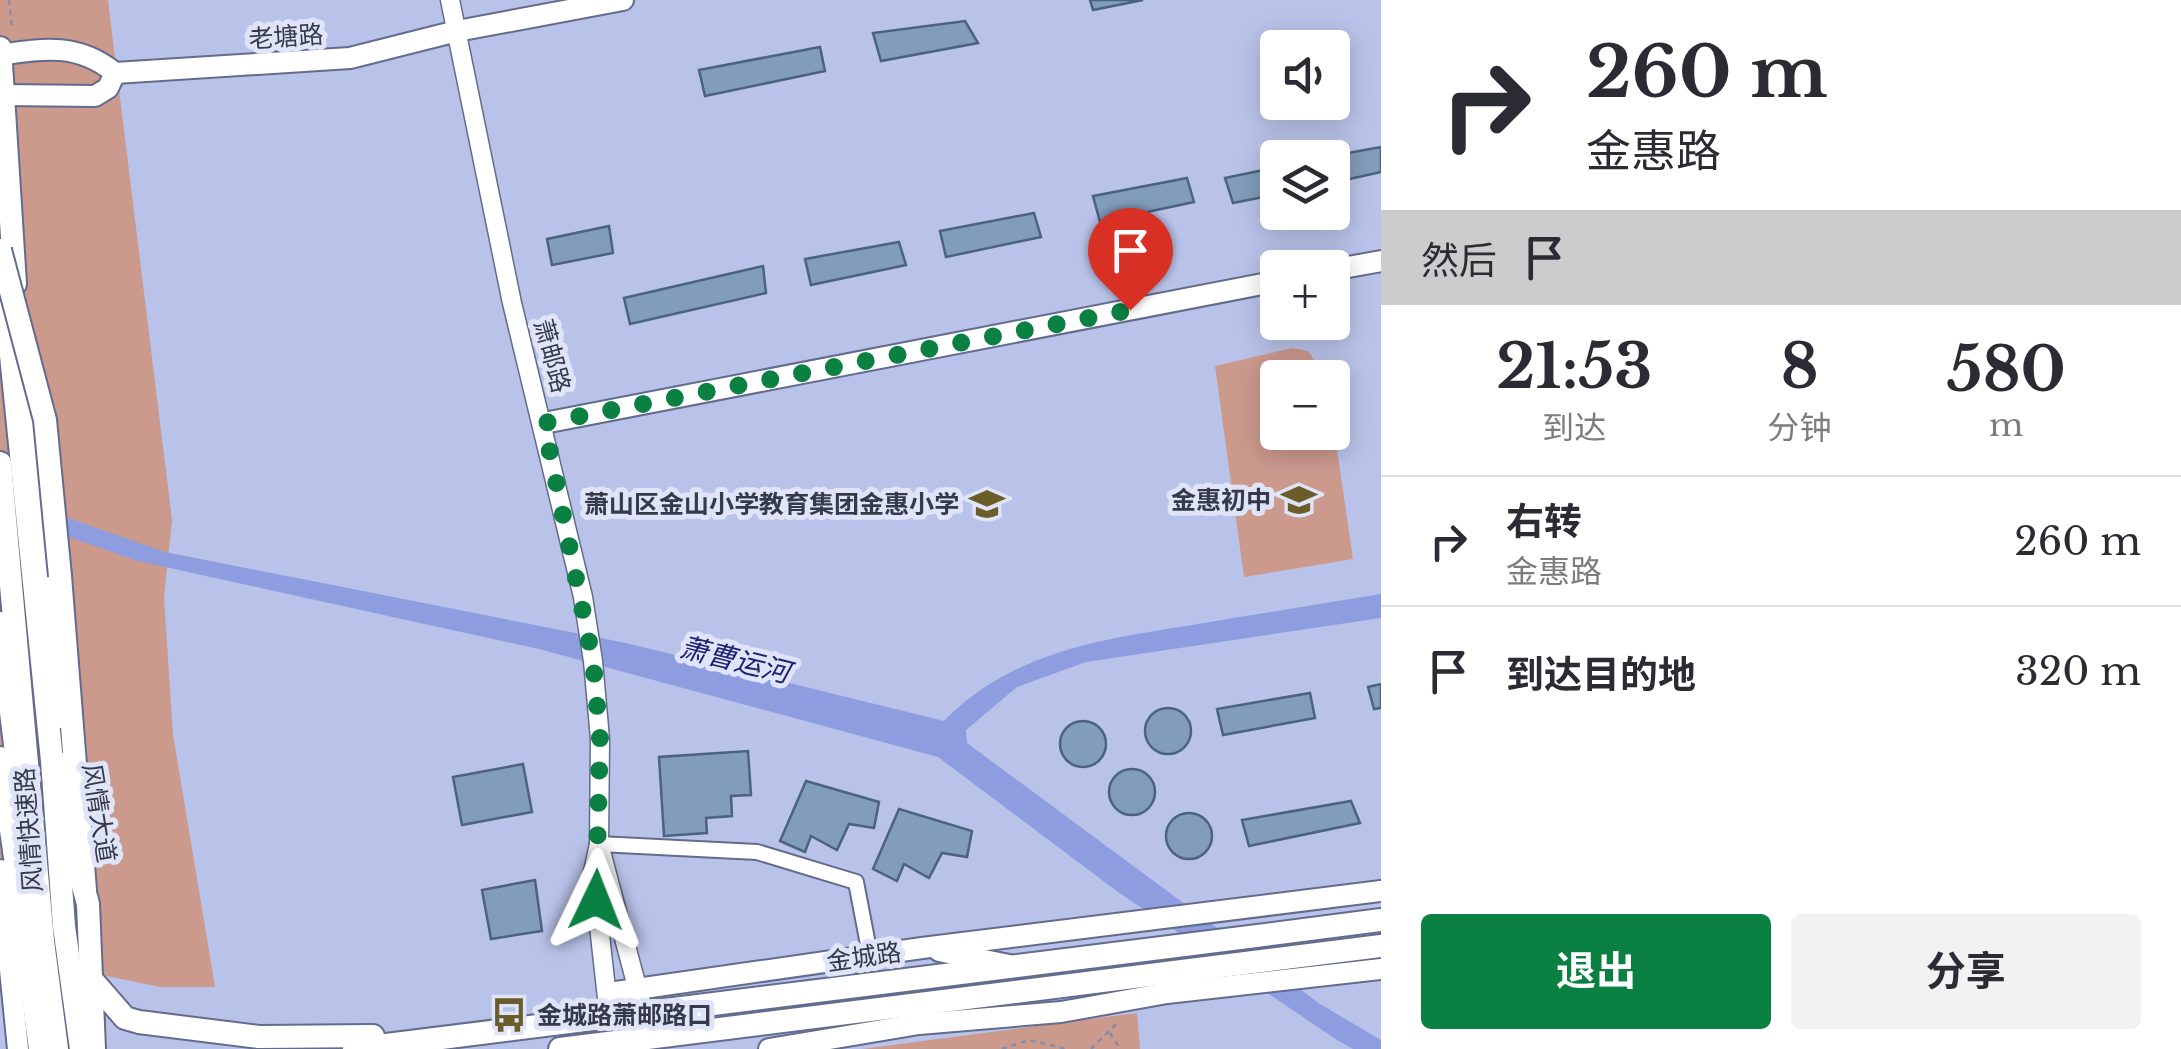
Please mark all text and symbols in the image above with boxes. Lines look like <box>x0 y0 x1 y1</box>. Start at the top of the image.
street label: 老塘路 <box>248 19 324 55</box>
text: 260 m <box>1586 29 1828 116</box>
map controls <box>1260 30 1350 450</box>
button: sound <box>1260 30 1350 120</box>
icon: right <box>1421 40 1551 170</box>
text: 金惠路 <box>1586 123 1721 179</box>
button: layers <box>1260 140 1350 230</box>
pin <box>1088 208 1173 311</box>
icon: arrive <box>1103 223 1158 278</box>
icon: arrive <box>1517 230 1572 285</box>
text: 然后 <box>1421 237 1497 284</box>
button: + <box>1260 250 1350 340</box>
street label: 萧邮路 <box>527 316 577 396</box>
text: 21:53 <box>1496 330 1652 404</box>
text: 8 <box>1780 330 1819 404</box>
text: 580 <box>1947 333 2066 407</box>
button: − <box>1260 360 1350 450</box>
text: m <box>1989 405 2023 445</box>
text: 到达 <box>1542 408 1606 448</box>
text: 分钟 <box>1768 408 1832 448</box>
school or university icon: 金惠初中 <box>1280 481 1318 519</box>
school or university icon: 萧山区金山小学教育集团金惠小学 <box>968 485 1006 523</box>
place label: 金惠初中 <box>1171 485 1271 516</box>
place label: 萧山区金山小学教育集团金惠小学 <box>584 489 959 520</box>
text: 右转 <box>1506 498 1582 545</box>
icon: right <box>1421 514 1476 569</box>
text: 260 m <box>2014 518 2141 565</box>
text: 金惠路 <box>1506 552 1602 592</box>
water label: 萧曹运河 <box>676 629 798 692</box>
icon: arrive <box>1421 644 1476 699</box>
text: 320 m <box>2015 648 2141 695</box>
text: 到达目的地 <box>1506 651 1696 698</box>
street label: 风情大道 <box>76 761 122 865</box>
street label: 风情快速路 <box>9 767 49 893</box>
position arrow <box>544 848 648 952</box>
button: 退出 <box>1421 914 1771 1029</box>
button: 分享 <box>1791 914 2141 1029</box>
street label: 金城路 <box>825 936 903 978</box>
bus stop icon: 金城路萧邮路口 <box>490 996 528 1034</box>
place label: 金城路萧邮路口 <box>537 1000 712 1031</box>

